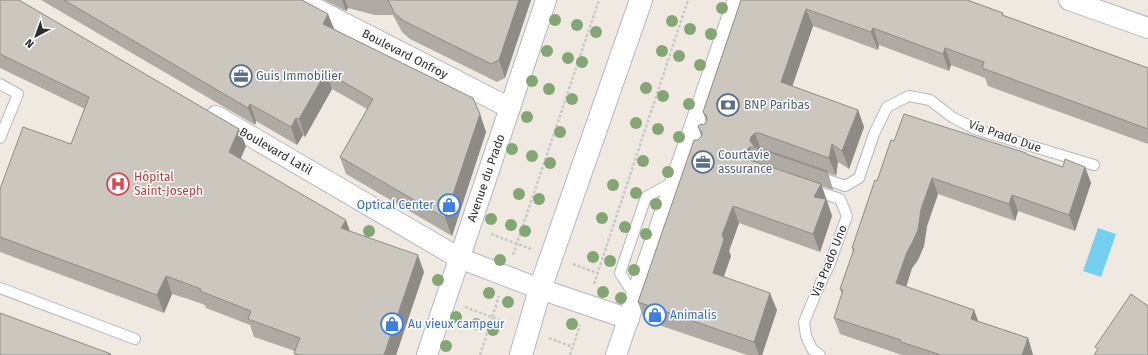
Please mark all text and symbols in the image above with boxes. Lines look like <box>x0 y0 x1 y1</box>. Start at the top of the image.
north arrow <box>16 16 56 56</box>
street label: Boulevard Onfroy <box>360 26 450 82</box>
text: N <box>23 36 37 50</box>
office icon: Guis Immobilier <box>228 63 254 89</box>
place label: Guis Immobilier <box>256 69 343 83</box>
bank icon: BNP Paribas <box>715 92 741 118</box>
place label: BNP Paribas <box>744 98 810 112</box>
street label: Via Prado Due <box>967 117 1043 155</box>
street label: Boulevard Latil <box>237 125 315 178</box>
street label: Avenue du Prado <box>464 132 508 224</box>
place label: Courtavie assurance <box>718 148 772 176</box>
office icon: Courtavie assurance <box>690 149 716 175</box>
place label: Hôpital Saint-Joseph <box>134 170 203 198</box>
hospital icon: Hôpital Saint-Joseph <box>105 171 131 197</box>
shop icon: Optical Center <box>436 192 462 218</box>
place label: Optical Center <box>357 198 434 212</box>
street label: Via Prado Uno <box>808 223 850 299</box>
shop icon: Animalis <box>642 302 668 328</box>
place label: Animalis <box>670 308 717 322</box>
shop icon: Au vieux campeur <box>379 311 405 337</box>
place label: Au vieux campeur <box>408 317 505 331</box>

